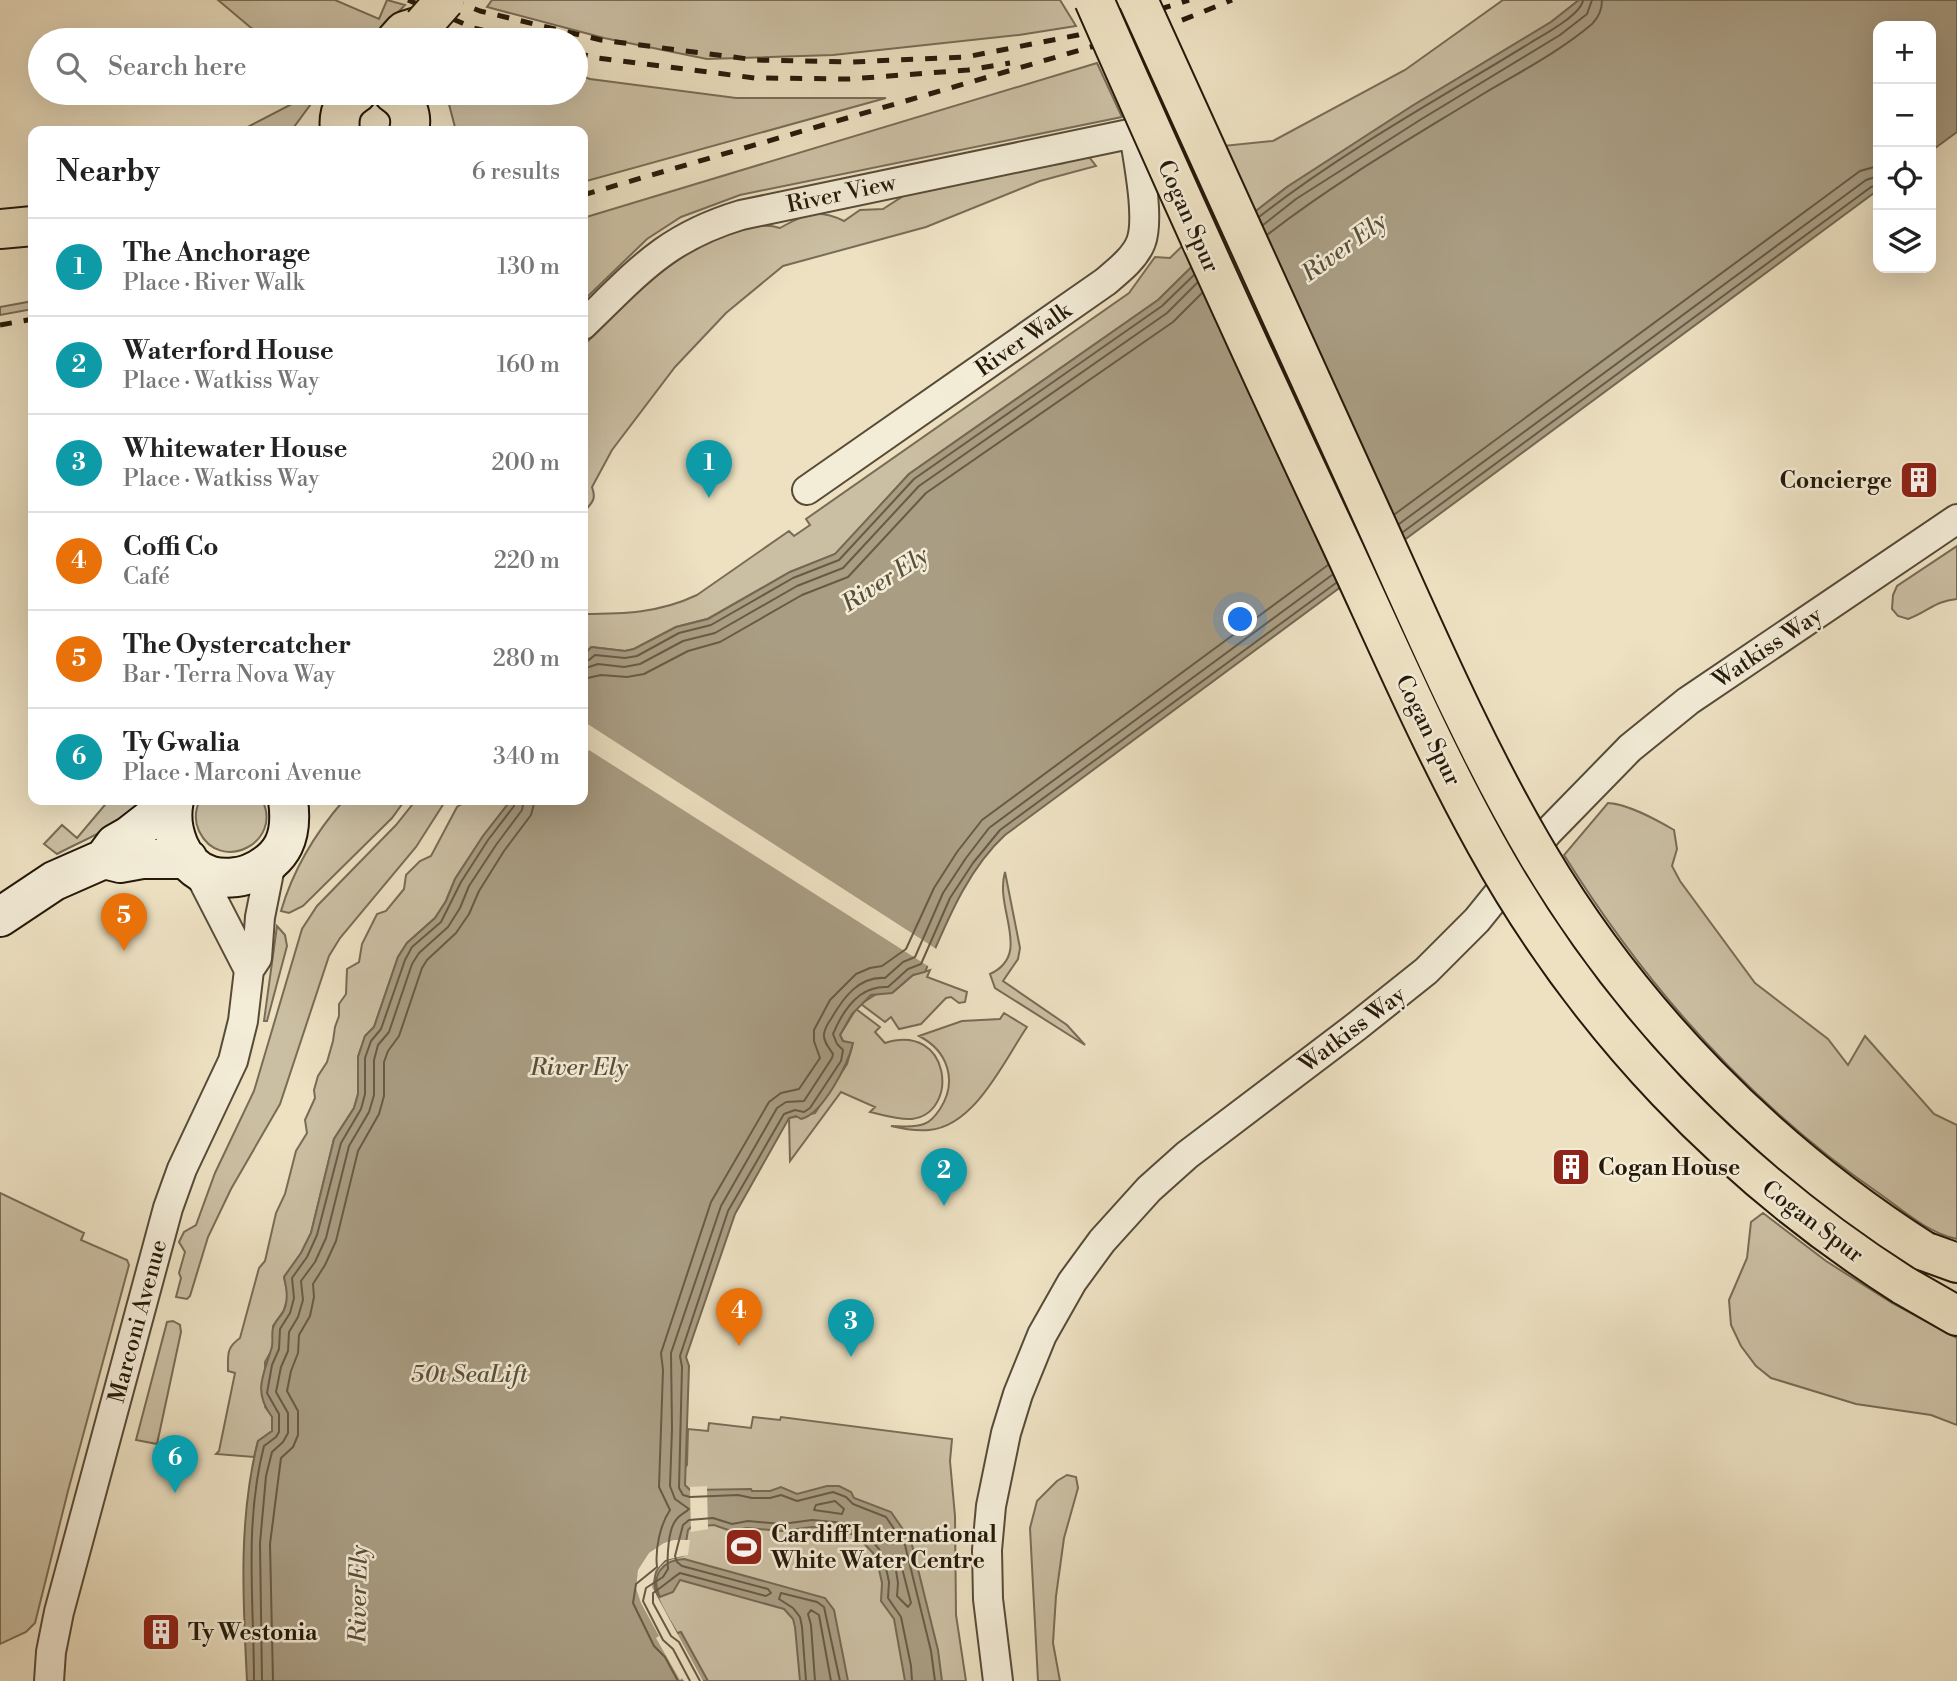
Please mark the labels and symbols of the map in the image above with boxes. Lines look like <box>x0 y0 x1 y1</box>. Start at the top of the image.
street label: Cogan Spur <box>1151 156 1225 277</box>
street label: River View <box>784 168 900 219</box>
water label: River Ely <box>1295 207 1393 289</box>
street label: River Walk <box>970 296 1078 383</box>
pin: 1 <box>686 440 732 498</box>
building icon: Concierge <box>1898 459 1940 501</box>
place label: Concierge <box>1780 467 1892 495</box>
water label: River Ely <box>835 540 935 620</box>
street label: Watkiss Way <box>1707 601 1828 695</box>
your location <box>1223 602 1257 636</box>
street label: Cogan Spur <box>1389 670 1467 791</box>
pin: 5 <box>101 893 147 951</box>
street label: Watkiss Way <box>1293 980 1412 1079</box>
water label: River Ely <box>529 1053 628 1083</box>
building icon: Cogan House <box>1550 1146 1592 1188</box>
pin: 2 <box>921 1148 967 1206</box>
place label: Cogan House <box>1598 1154 1740 1182</box>
street label: Cogan Spur <box>1756 1174 1869 1269</box>
street label: Marconi Avenue <box>103 1236 173 1406</box>
pin: 4 <box>716 1288 762 1346</box>
pin: 3 <box>828 1299 874 1357</box>
water label: 50t SeaLift <box>410 1360 529 1390</box>
pin: 6 <box>152 1435 198 1493</box>
place label: Cardiff International White Water Centre <box>770 1521 997 1575</box>
sports icon: Cardiff International White Water Centre <box>723 1526 765 1568</box>
water label: River Ely <box>343 1544 375 1644</box>
building icon: Ty Westonia <box>140 1611 182 1653</box>
place label: Ty Westonia <box>188 1619 318 1647</box>

